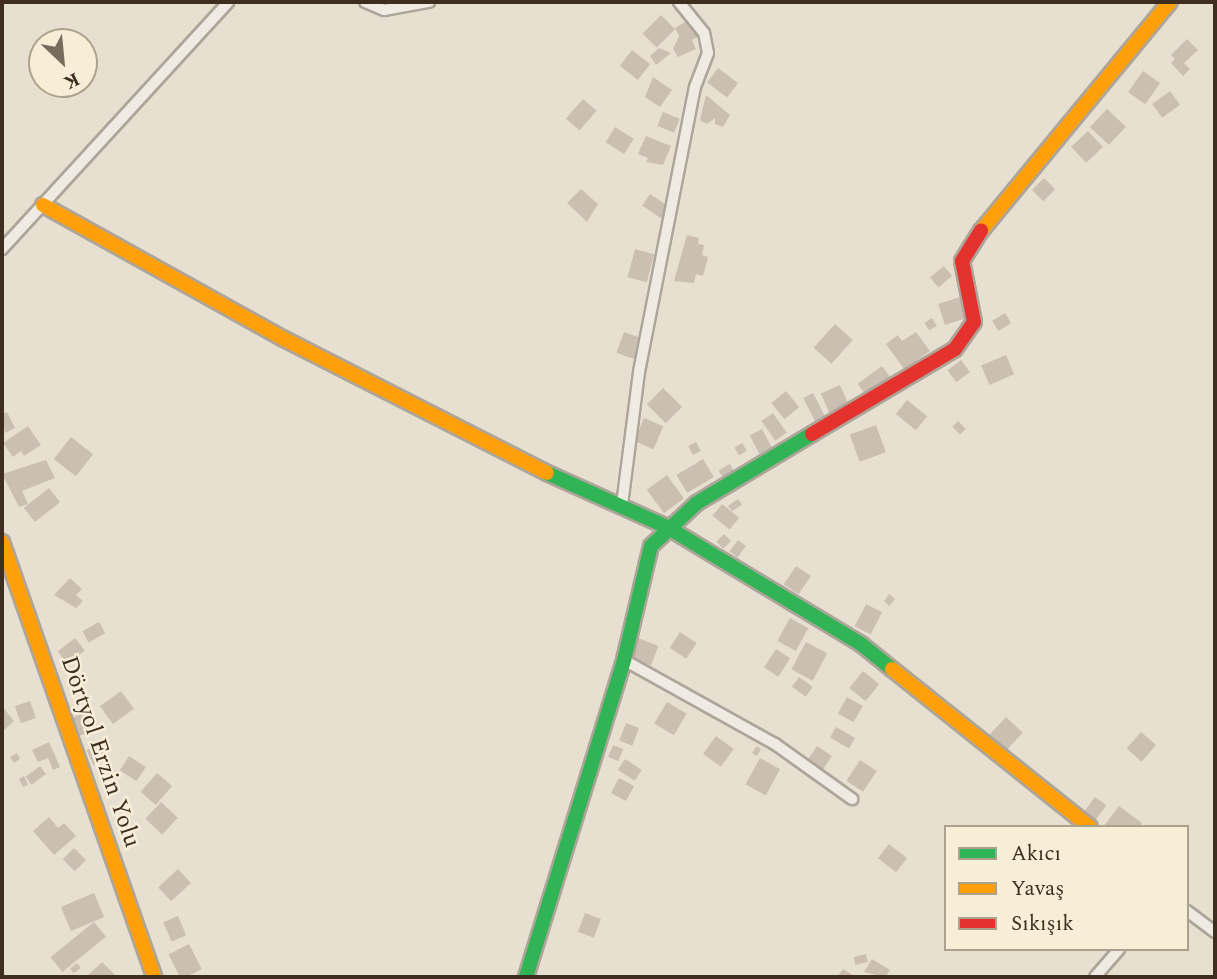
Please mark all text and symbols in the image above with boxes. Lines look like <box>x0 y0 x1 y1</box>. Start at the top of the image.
north arrow <box>28 28 98 98</box>
text: K <box>59 64 85 97</box>
street label: Dörtyol Erzin Yolu <box>54 653 146 851</box>
legend <box>944 825 1189 951</box>
text: Akıcı <box>1011 838 1061 870</box>
text: Yavaş <box>1011 873 1064 905</box>
text: Sıkışık <box>1011 908 1074 940</box>

